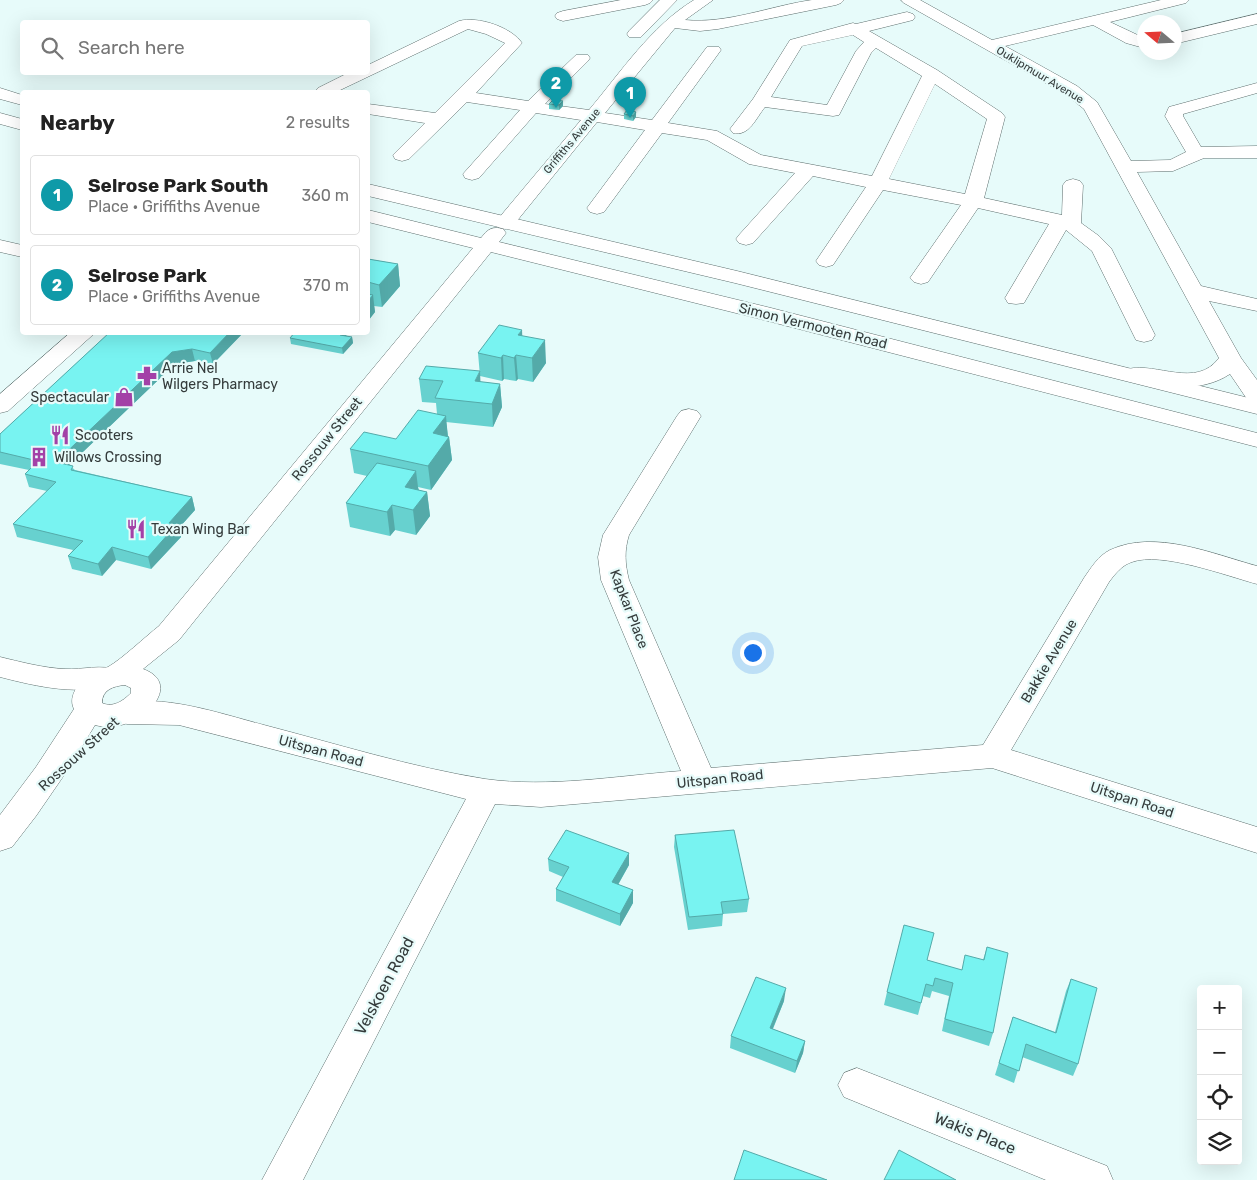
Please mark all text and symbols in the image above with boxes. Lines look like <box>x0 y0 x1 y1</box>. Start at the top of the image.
north arrow <box>1137 15 1182 60</box>
search box <box>20 20 370 75</box>
icon: search <box>38 34 66 62</box>
text: Search here <box>78 36 185 59</box>
street label: Ouklipmuur Avenue <box>994 44 1086 106</box>
pin: 2 <box>540 67 572 108</box>
pin: 1 <box>614 77 646 118</box>
street label: Griffiths Avenue <box>541 106 603 176</box>
text: Nearby <box>40 110 115 135</box>
text: 2 results <box>286 113 350 132</box>
text: Selrose Park South <box>88 174 268 197</box>
text: 1 <box>53 186 61 205</box>
text: 360 m <box>301 186 349 205</box>
text: Place · Griffiths Avenue <box>88 197 260 216</box>
text: Selrose Park <box>88 264 207 287</box>
text: 2 <box>52 276 62 295</box>
text: 370 m <box>303 276 349 295</box>
text: Place · Griffiths Avenue <box>88 287 260 306</box>
street label: Simon Vermooten Road <box>737 299 889 353</box>
place label: Arrie Nel Wilgers Pharmacy <box>162 360 278 393</box>
pharmacy icon: Arrie Nel Wilgers Pharmacy <box>136 365 158 387</box>
shop icon: Spectacular <box>113 386 135 408</box>
place label: Spectacular <box>31 389 110 406</box>
street label: Rossouw Street <box>288 393 366 484</box>
restaurant icon: Scooters <box>49 424 71 446</box>
place label: Scooters <box>75 427 133 444</box>
building icon: Willows Crossing <box>28 446 50 468</box>
place label: Willows Crossing <box>54 449 162 466</box>
restaurant icon: Texan Wing Bar <box>125 518 147 540</box>
place label: Texan Wing Bar <box>151 521 250 538</box>
street label: Kapkar Place <box>606 567 652 651</box>
street label: Bakkie Avenue <box>1017 616 1081 706</box>
your location <box>740 640 766 666</box>
street label: Rossouw Street <box>35 713 123 795</box>
street label: Uitspan Road <box>277 732 365 770</box>
street label: Uitspan Road <box>676 766 764 792</box>
street label: Uitspan Road <box>1088 778 1176 822</box>
street label: Velskoen Road <box>350 934 418 1038</box>
map controls <box>1197 985 1242 1165</box>
button: + <box>1197 985 1242 1030</box>
button: − <box>1197 1030 1242 1075</box>
button: locate <box>1197 1075 1242 1120</box>
street label: Wakis Place <box>931 1108 1019 1158</box>
button: layers <box>1197 1120 1242 1165</box>

